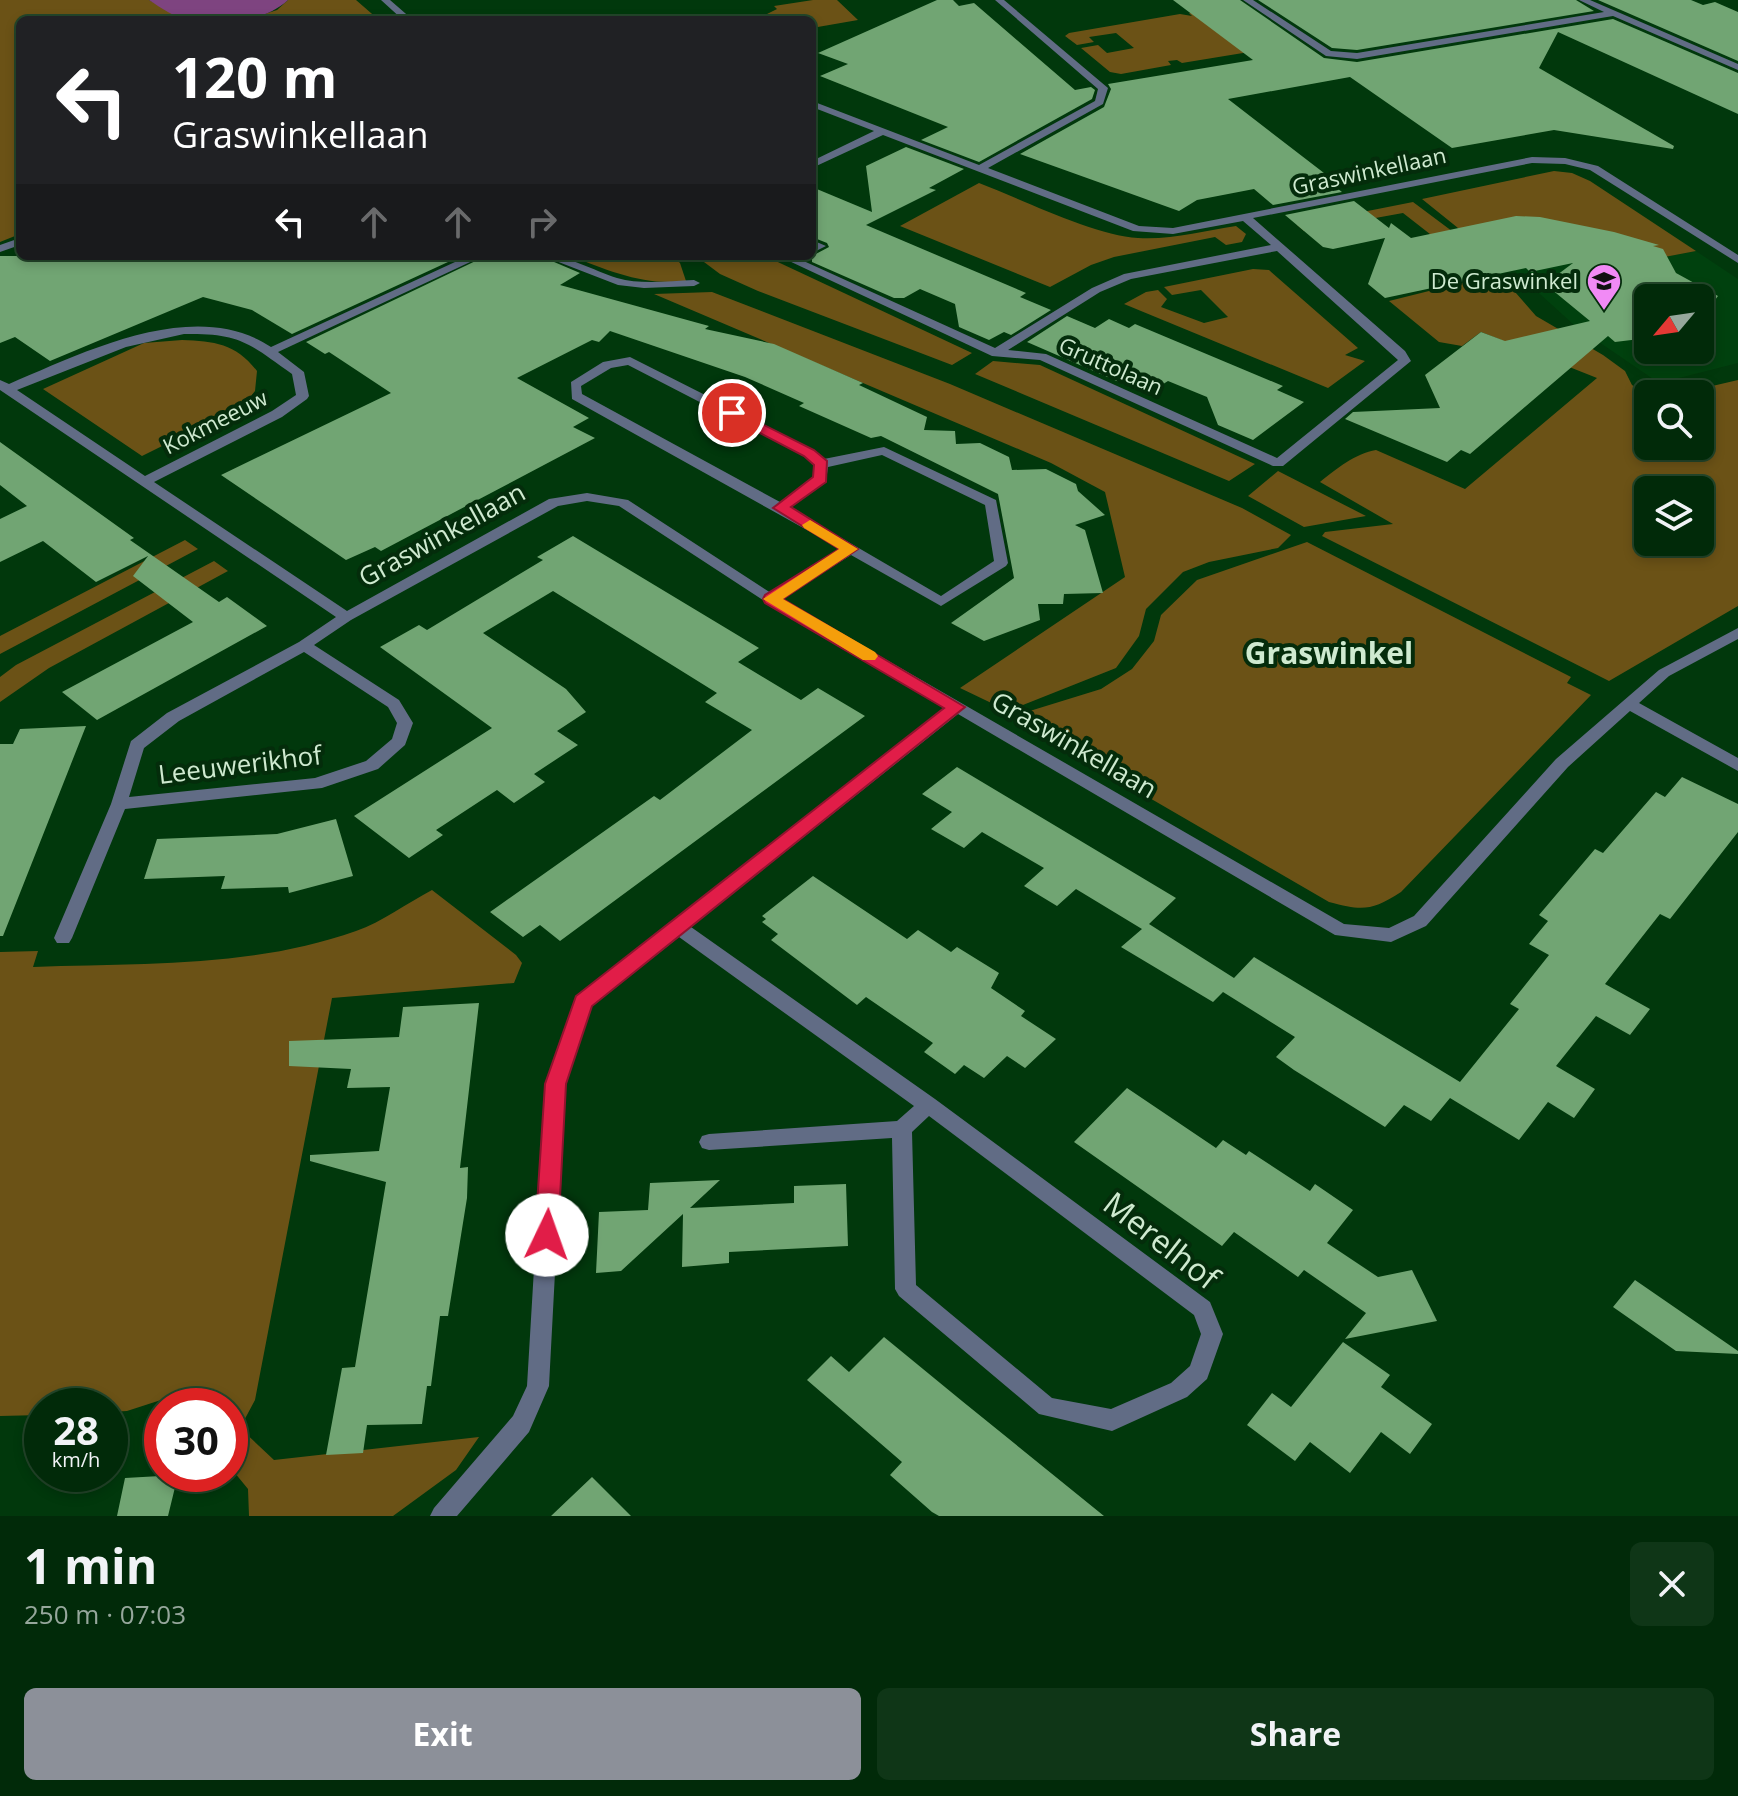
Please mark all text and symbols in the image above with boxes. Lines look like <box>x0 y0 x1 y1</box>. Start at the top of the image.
text: 120 m <box>172 38 338 114</box>
icon: left <box>40 48 144 152</box>
text: Graswinkellaan <box>172 110 429 159</box>
street label: Graswinkellaan <box>1289 139 1449 201</box>
icon: left <box>268 200 312 244</box>
icon: ahead <box>352 200 396 244</box>
icon: ahead <box>436 200 480 244</box>
icon: right <box>520 200 564 244</box>
school or university icon: De Graswinkel <box>1585 262 1623 312</box>
place label: De Graswinkel <box>1431 265 1578 295</box>
north arrow <box>1634 284 1714 364</box>
map controls <box>1634 284 1714 556</box>
street label: Gruttolaan <box>1055 329 1168 401</box>
pin <box>698 379 766 447</box>
button: search <box>1634 380 1714 460</box>
street label: Kokmeeuw <box>157 382 272 460</box>
icon: arrive <box>710 391 754 435</box>
street label: Graswinkellaan <box>352 473 531 595</box>
button: layers <box>1634 476 1714 556</box>
district label: Graswinkel <box>1245 632 1413 673</box>
street label: Graswinkellaan <box>985 682 1164 806</box>
street label: Leeuwerikhof <box>156 736 325 792</box>
street label: Merelhof <box>1095 1181 1230 1300</box>
position arrow <box>505 1193 589 1277</box>
speed limit sign: 30 <box>144 1388 248 1492</box>
text: 28 <box>53 1402 99 1457</box>
text: km/h <box>52 1446 100 1473</box>
text: 1 min <box>24 1533 157 1598</box>
button: close <box>1630 1542 1714 1626</box>
text: 250 m · 07:03 <box>24 1596 186 1632</box>
button: Exit <box>24 1688 861 1780</box>
button: Share <box>877 1688 1714 1780</box>

